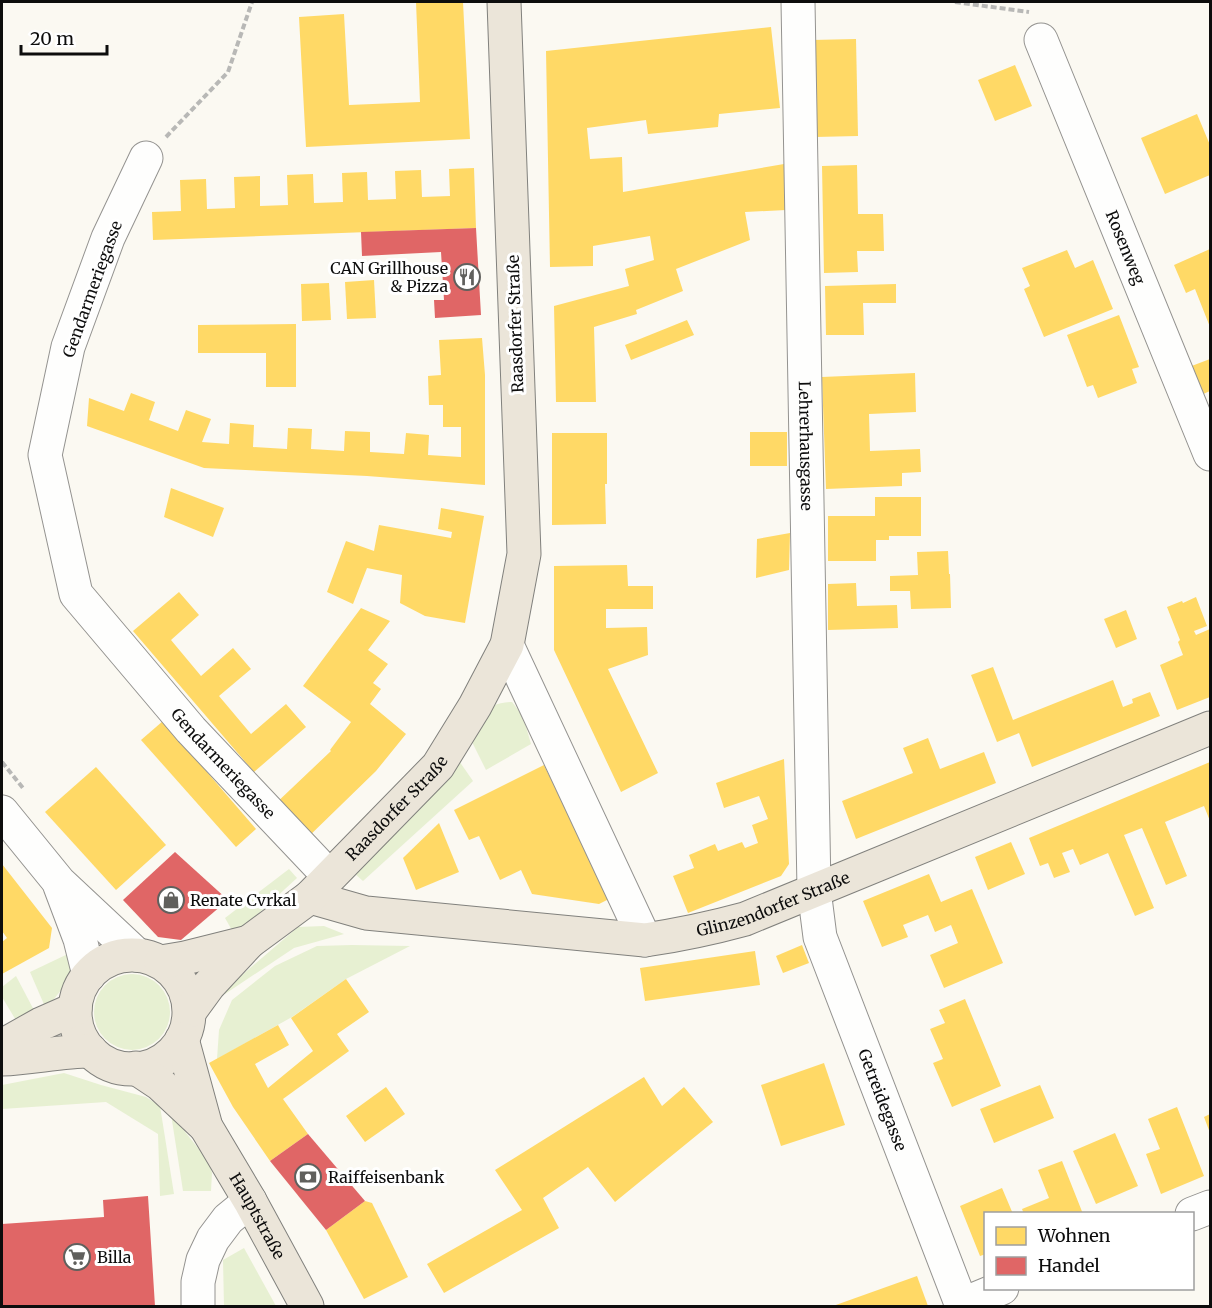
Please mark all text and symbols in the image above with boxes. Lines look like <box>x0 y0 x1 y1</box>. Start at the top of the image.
scale bar <box>21 18 106 56</box>
text: 20 m <box>30 27 74 50</box>
street label: Rosenweg <box>1102 207 1150 288</box>
street label: Gendarmeriegasse <box>58 218 126 360</box>
street label: Raasdorfer Straße <box>503 255 527 393</box>
place label: CAN Grillhouse & Pizza <box>330 258 448 296</box>
restaurant icon: CAN Grillhouse & Pizza <box>452 262 482 292</box>
street label: Lehrerhausgasse <box>795 381 817 511</box>
street label: Gendarmeriegasse <box>167 704 280 823</box>
street label: Raasdorfer Straße <box>341 752 452 865</box>
street label: Glinzendorfer Straße <box>695 867 853 941</box>
shop icon: Renate Cvrkal <box>156 885 186 915</box>
place label: Renate Cvrkal <box>190 890 297 910</box>
street label: Getreidegasse <box>854 1046 911 1154</box>
bank icon: Raiffeisenbank <box>293 1162 323 1192</box>
place label: Raiffeisenbank <box>328 1167 445 1187</box>
street label: Hauptstraße <box>225 1169 290 1263</box>
legend <box>984 1212 1194 1290</box>
text: Wohnen <box>1037 1224 1111 1247</box>
supermarket icon: Billa <box>62 1242 92 1272</box>
place label: Billa <box>97 1247 132 1267</box>
text: Handel <box>1038 1254 1100 1277</box>

